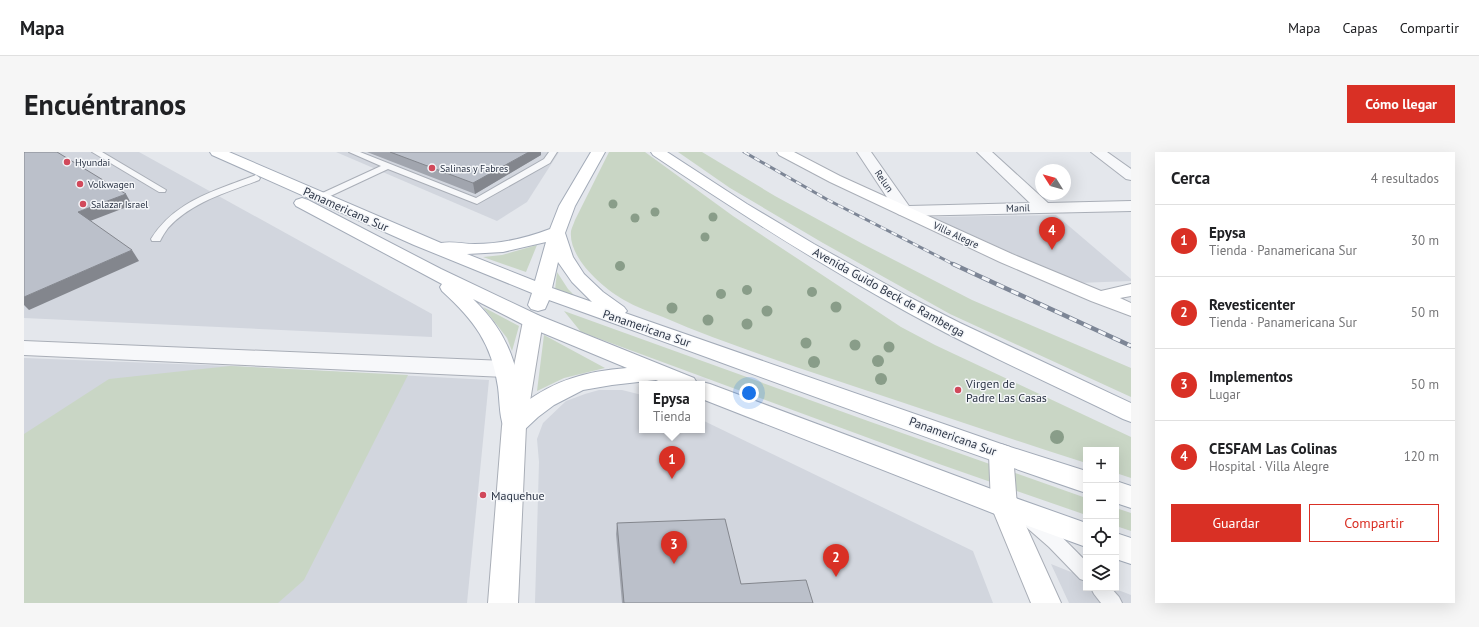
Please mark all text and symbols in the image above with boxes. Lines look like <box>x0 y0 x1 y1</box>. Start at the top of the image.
text: Mapa <box>20 16 64 40</box>
text: Mapa <box>1288 19 1321 37</box>
text: Capas <box>1343 19 1378 37</box>
text: Compartir <box>1400 19 1459 37</box>
button: Cómo llegar <box>1347 85 1455 123</box>
text: Encuéntranos <box>24 86 186 123</box>
place label: Hyundai <box>75 156 110 169</box>
marker: Hyundai <box>62 157 72 167</box>
place label: Salinas y Fabres <box>440 162 508 175</box>
marker: Salinas y Fabres <box>427 163 437 173</box>
north arrow <box>1035 164 1071 200</box>
street label: Relun <box>872 167 896 195</box>
text: Cerca <box>1171 167 1210 189</box>
text: 4 resultados <box>1371 170 1439 187</box>
place label: Volkwagen <box>87 178 134 191</box>
marker: Volkwagen <box>75 179 85 189</box>
street label: Panamericana Sur <box>301 183 391 235</box>
place label: Salazar Israel <box>91 198 148 211</box>
marker: Salazar Israel <box>78 199 88 209</box>
street label: Manil <box>1006 201 1030 215</box>
pin: 4 <box>1039 217 1065 250</box>
street label: Villa Alegre <box>930 218 981 251</box>
text: Epysa <box>1209 223 1246 242</box>
text: 1 <box>1180 232 1188 249</box>
text: 30 m <box>1411 232 1439 249</box>
text: Tienda · Panamericana Sur <box>1209 242 1357 259</box>
street label: Avenida Guido Beck de Ramberga <box>810 244 968 340</box>
text: Revesticenter <box>1209 295 1295 314</box>
text: 2 <box>1180 304 1188 321</box>
text: 50 m <box>1411 304 1439 321</box>
street label: Panamericana Sur <box>601 306 693 350</box>
text: Tienda · Panamericana Sur <box>1209 314 1357 331</box>
text: Implementos <box>1209 367 1293 386</box>
place label: Virgen de Padre Las Casas <box>965 376 1047 405</box>
text: 3 <box>1180 376 1188 393</box>
text: 50 m <box>1411 376 1439 393</box>
popup <box>639 381 705 433</box>
your location <box>739 383 759 403</box>
marker: Virgen de Padre Las Casas <box>953 385 963 395</box>
text: Lugar <box>1209 386 1240 403</box>
text: Epysa <box>653 389 690 408</box>
text: Tienda <box>653 408 691 425</box>
street label: Panamericana Sur <box>907 413 999 459</box>
text: CESFAM Las Colinas <box>1209 439 1337 458</box>
pin: 1 <box>659 446 685 479</box>
map controls <box>1083 447 1119 591</box>
button: + <box>1083 447 1119 483</box>
text: 4 <box>1180 448 1188 465</box>
text: 120 m <box>1404 448 1439 465</box>
text: Hospital · Villa Alegre <box>1209 458 1329 475</box>
button: − <box>1083 483 1119 519</box>
place label: Maquehue <box>491 488 545 503</box>
marker: Maquehue <box>478 490 488 500</box>
button: Guardar <box>1171 504 1301 542</box>
button: Compartir <box>1309 504 1439 542</box>
button: locate <box>1083 519 1119 555</box>
pin: 3 <box>661 531 687 564</box>
pin: 2 <box>823 544 849 577</box>
button: layers <box>1083 555 1119 591</box>

